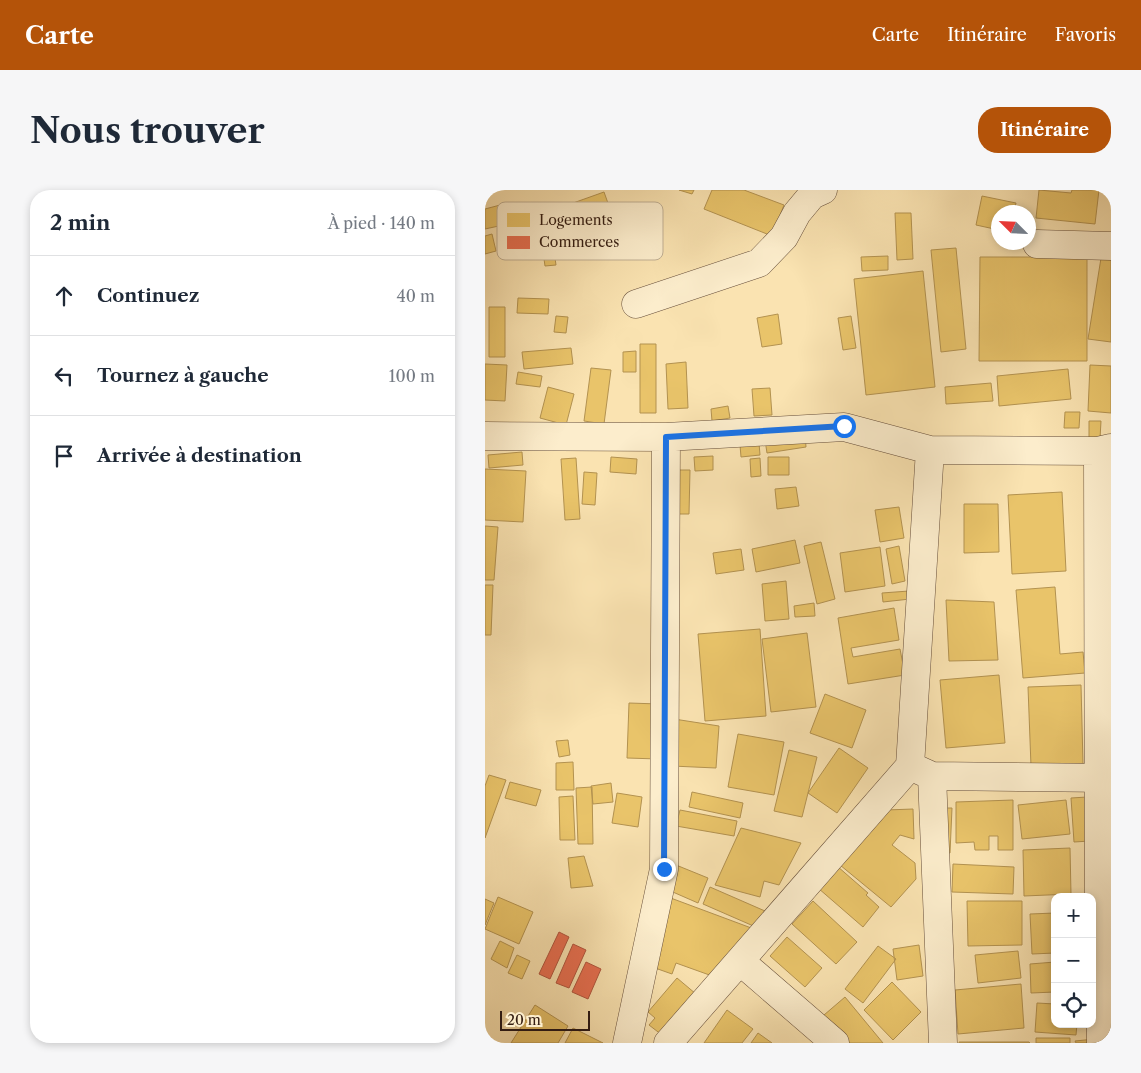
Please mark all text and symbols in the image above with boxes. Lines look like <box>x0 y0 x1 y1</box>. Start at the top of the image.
text: Carte <box>25 21 94 50</box>
text: Carte <box>872 24 919 46</box>
text: Itinéraire <box>947 24 1027 46</box>
text: Favoris <box>1055 24 1116 46</box>
button: Itinéraire <box>978 107 1111 153</box>
text: Nous trouver <box>30 109 265 152</box>
legend <box>497 202 663 260</box>
north arrow <box>991 205 1036 250</box>
text: 2 min <box>50 210 110 235</box>
text: Logements <box>539 211 613 229</box>
text: À pied · 140 m <box>328 213 435 233</box>
text: Commerces <box>539 233 619 251</box>
icon: ahead <box>50 282 78 310</box>
text: Continuez <box>97 284 199 307</box>
text: 40 m <box>396 286 435 306</box>
icon: left <box>50 362 78 390</box>
text: Tournez à gauche <box>97 364 269 387</box>
text: 100 m <box>389 366 435 386</box>
route start <box>833 415 856 438</box>
icon: arrive <box>50 442 78 470</box>
text: Arrivée à destination <box>97 444 302 467</box>
route end <box>653 858 676 881</box>
map controls <box>1051 893 1096 1028</box>
button: + <box>1051 893 1096 938</box>
button: − <box>1051 938 1096 983</box>
button: locate <box>1051 983 1096 1028</box>
scale bar <box>500 1008 590 1031</box>
text: 20 m <box>507 1011 541 1029</box>

